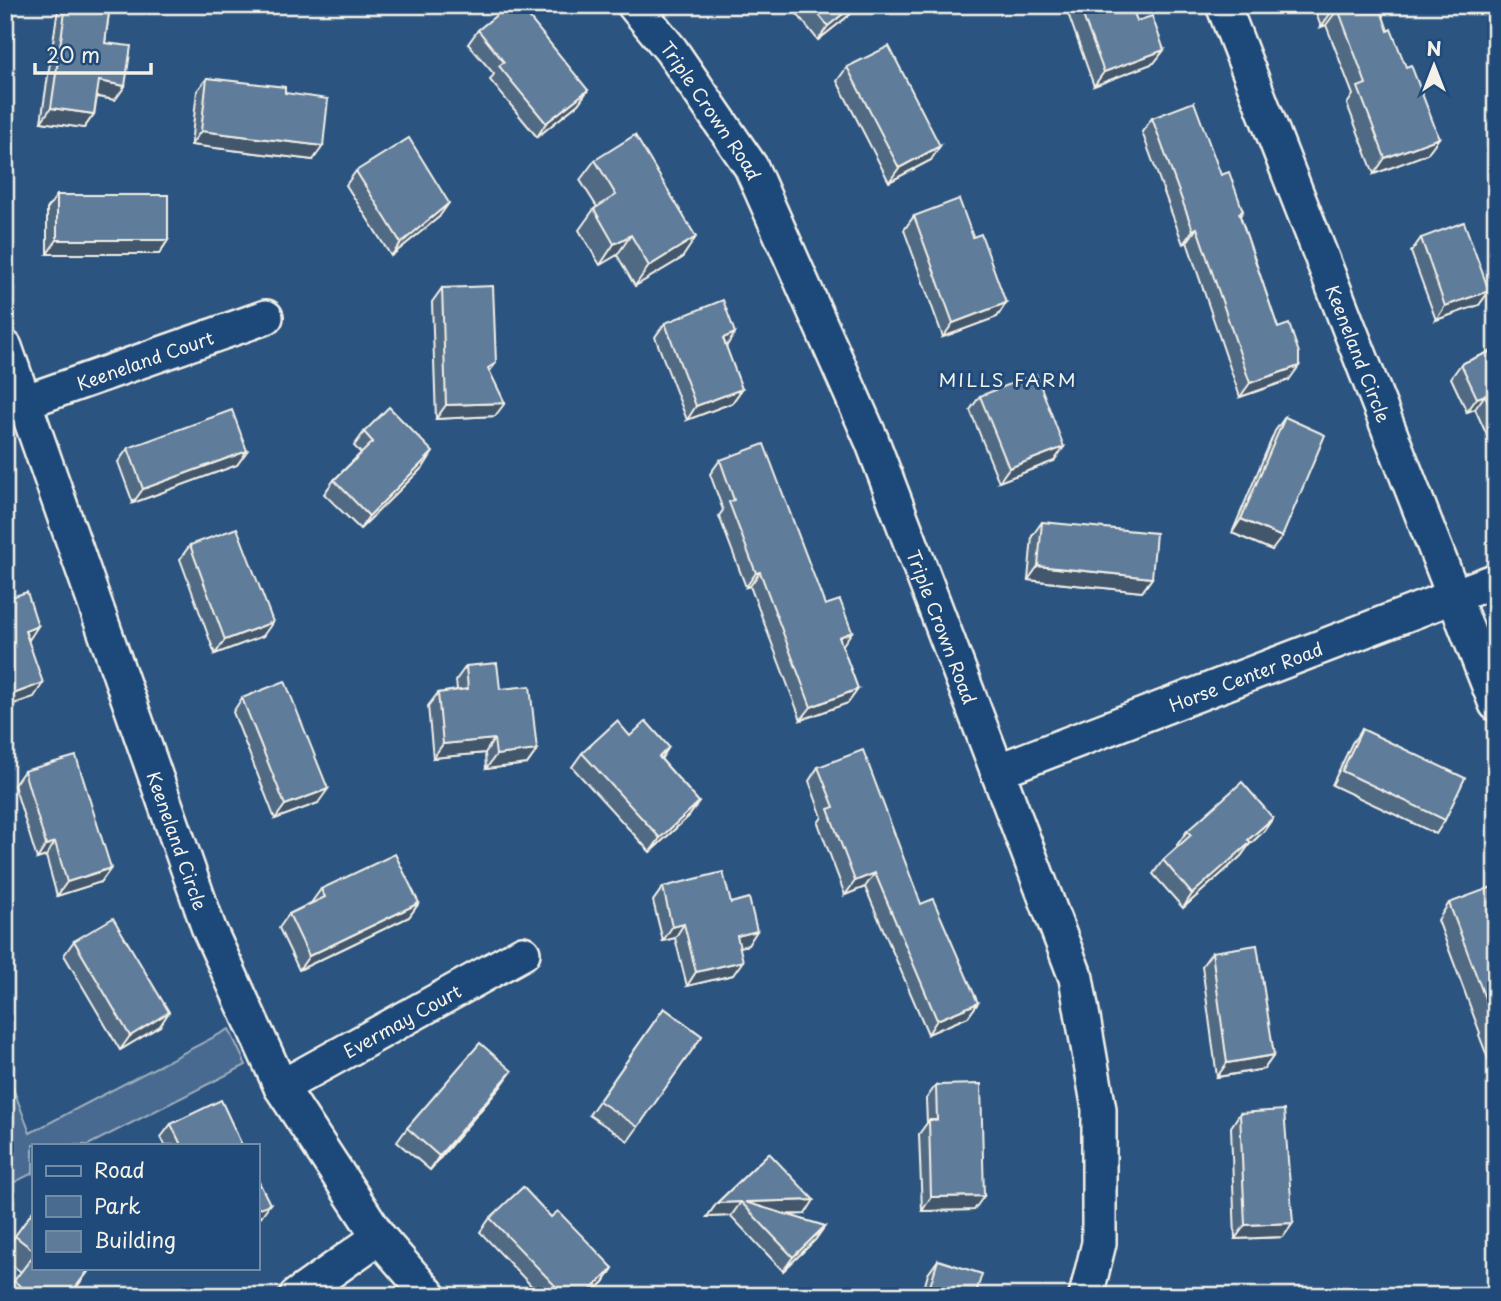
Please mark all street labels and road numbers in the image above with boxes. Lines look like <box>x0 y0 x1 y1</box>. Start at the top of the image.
street label: Triple Crown Road <box>655 35 768 184</box>
street label: Keeneland Circle <box>1320 281 1398 426</box>
street label: Keeneland Court <box>73 323 217 396</box>
street label: Triple Crown Road <box>901 546 984 707</box>
street label: Horse Center Road <box>1165 634 1326 718</box>
street label: Keeneland Circle <box>141 767 215 914</box>
street label: Evermay Court <box>338 977 466 1064</box>

